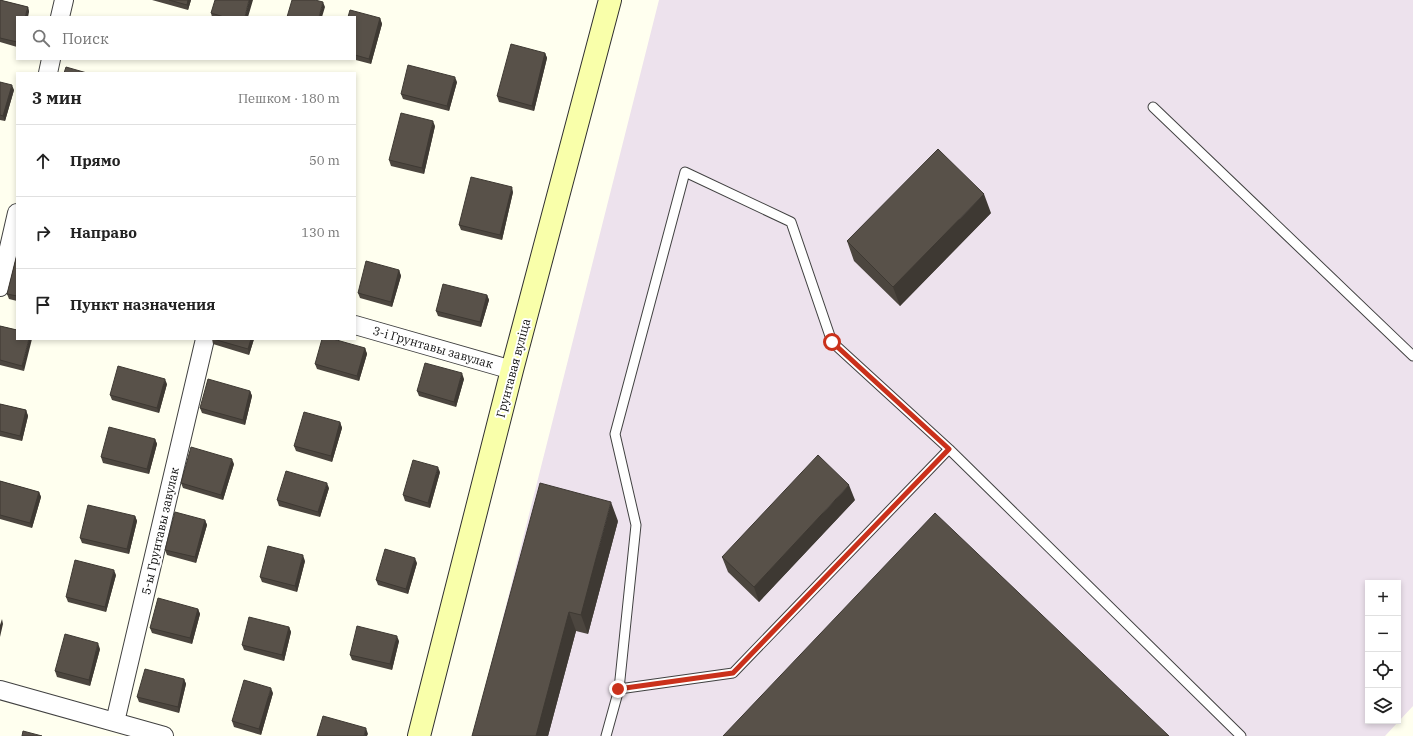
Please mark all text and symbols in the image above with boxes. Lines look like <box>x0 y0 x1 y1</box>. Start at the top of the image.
search box <box>16 16 356 60</box>
icon: search <box>30 27 52 49</box>
text: Поиск <box>62 29 109 48</box>
text: 3 мин <box>32 87 82 109</box>
text: Пешком · 180 m <box>238 90 340 107</box>
icon: ahead <box>32 150 54 172</box>
text: Прямо <box>70 151 121 170</box>
text: 50 m <box>309 152 340 169</box>
icon: right <box>32 222 54 244</box>
text: Направо <box>70 223 137 242</box>
text: 130 m <box>301 224 340 241</box>
icon: arrive <box>32 294 54 316</box>
text: Пункт назначения <box>70 295 216 314</box>
street label: Грунтавая вуліца <box>493 316 534 419</box>
street label: 3-і Грунтавы завулак <box>371 323 495 371</box>
route start <box>823 333 841 351</box>
street label: 5-ы Грунтавы завулак <box>138 466 182 596</box>
map controls <box>1365 580 1401 724</box>
button: + <box>1365 580 1401 616</box>
button: − <box>1365 616 1401 652</box>
button: locate <box>1365 652 1401 688</box>
route end <box>609 680 627 698</box>
button: layers <box>1365 688 1401 724</box>

